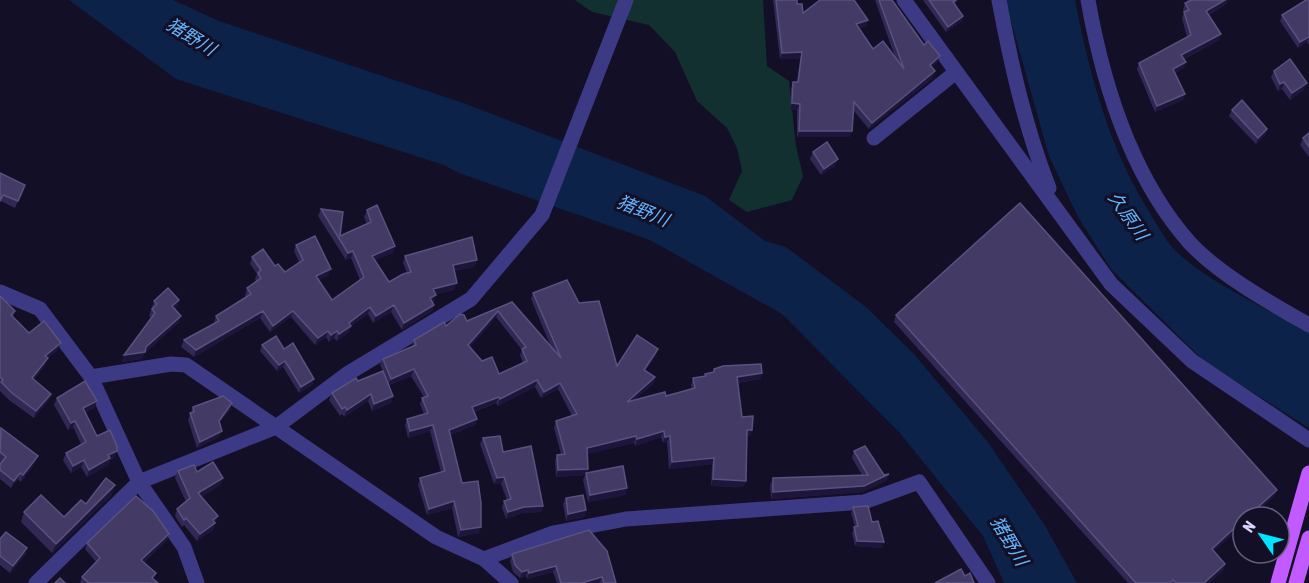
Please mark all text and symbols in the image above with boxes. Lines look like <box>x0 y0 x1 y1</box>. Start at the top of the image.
water label: 猪野川 <box>163 13 221 61</box>
water label: 久原川 <box>1104 188 1154 245</box>
water label: 猪野川 <box>614 191 674 231</box>
north arrow <box>1231 505 1291 565</box>
water label: 猪野川 <box>987 512 1033 571</box>
text: N <box>1239 517 1259 535</box>

